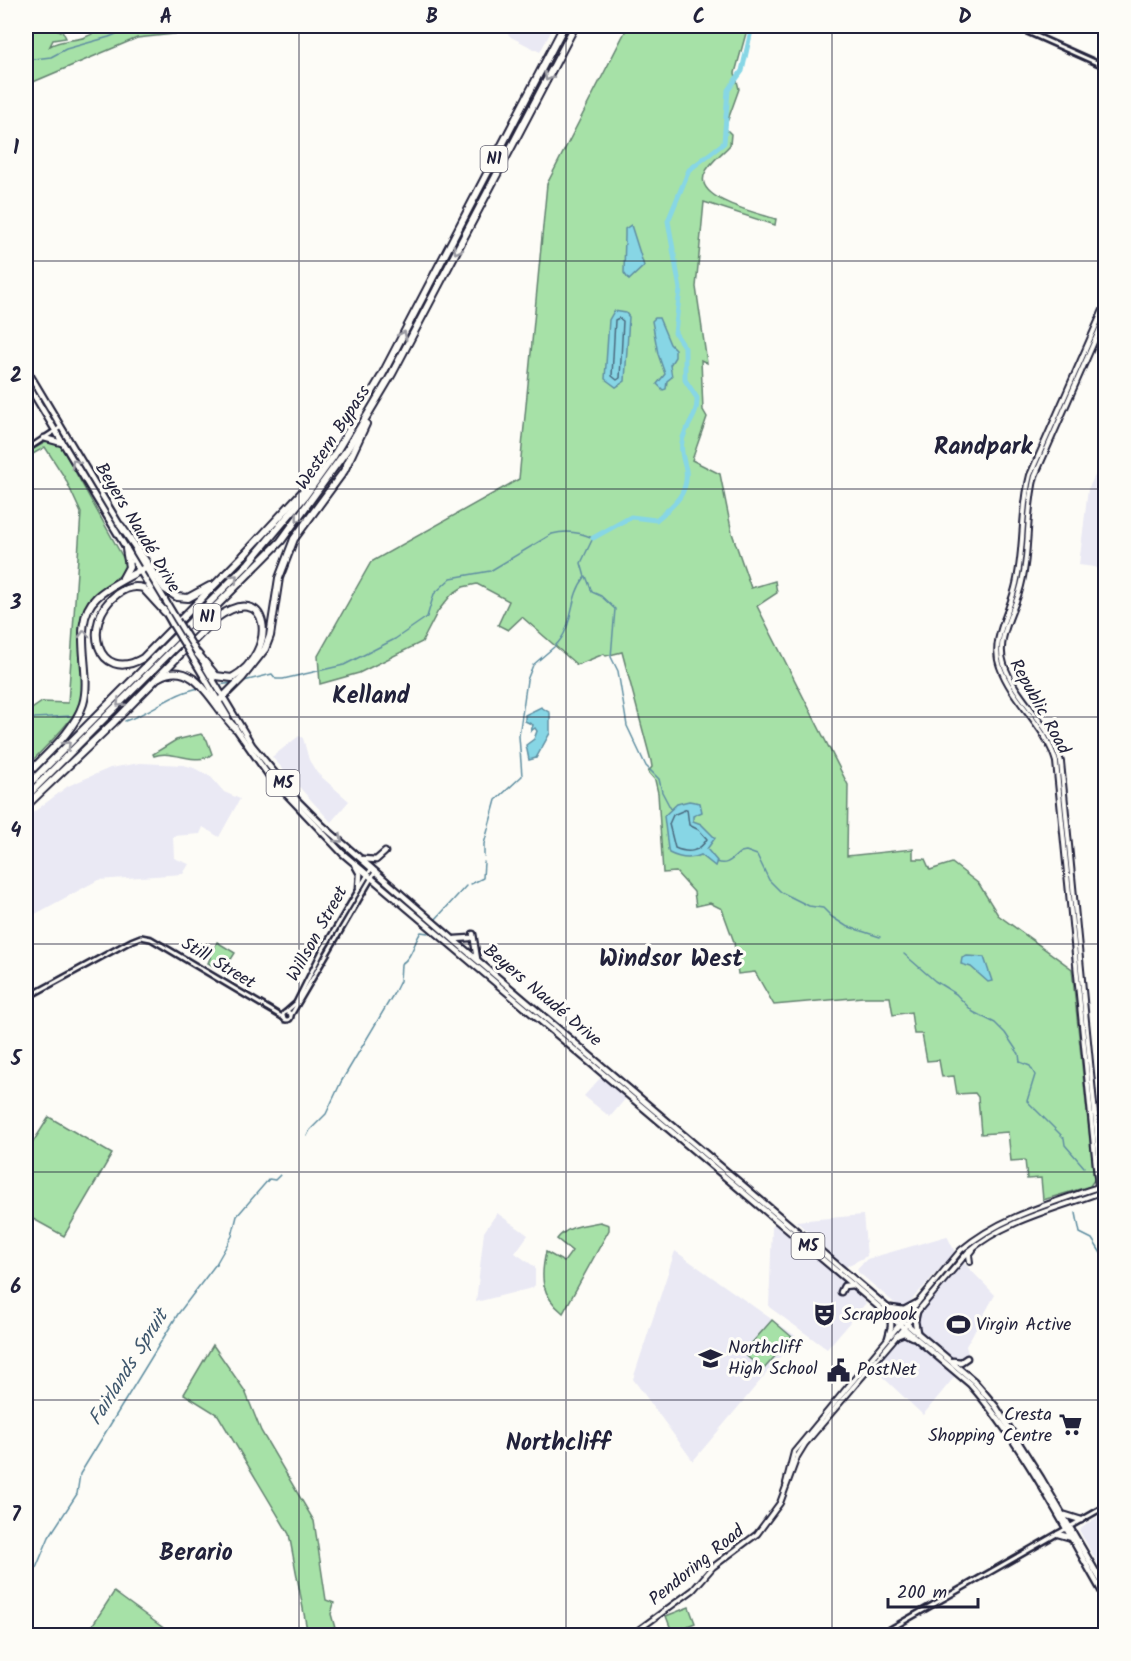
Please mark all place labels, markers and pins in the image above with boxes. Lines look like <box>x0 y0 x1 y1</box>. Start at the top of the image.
place label: Scrapbook <box>842 1301 917 1330</box>
theatre icon: Scrapbook <box>811 1302 837 1328</box>
place label: Virgin Active <box>976 1311 1071 1340</box>
sports icon: Virgin Active <box>945 1312 971 1338</box>
place label: Northcliff High School <box>728 1334 818 1384</box>
school or university icon: Northcliff High School <box>697 1345 723 1371</box>
place label: PostNet <box>857 1356 918 1385</box>
public building icon: PostNet <box>826 1357 852 1383</box>
place label: Cresta Shopping Centre <box>928 1401 1052 1451</box>
supermarket icon: Cresta Shopping Centre <box>1057 1412 1083 1438</box>

